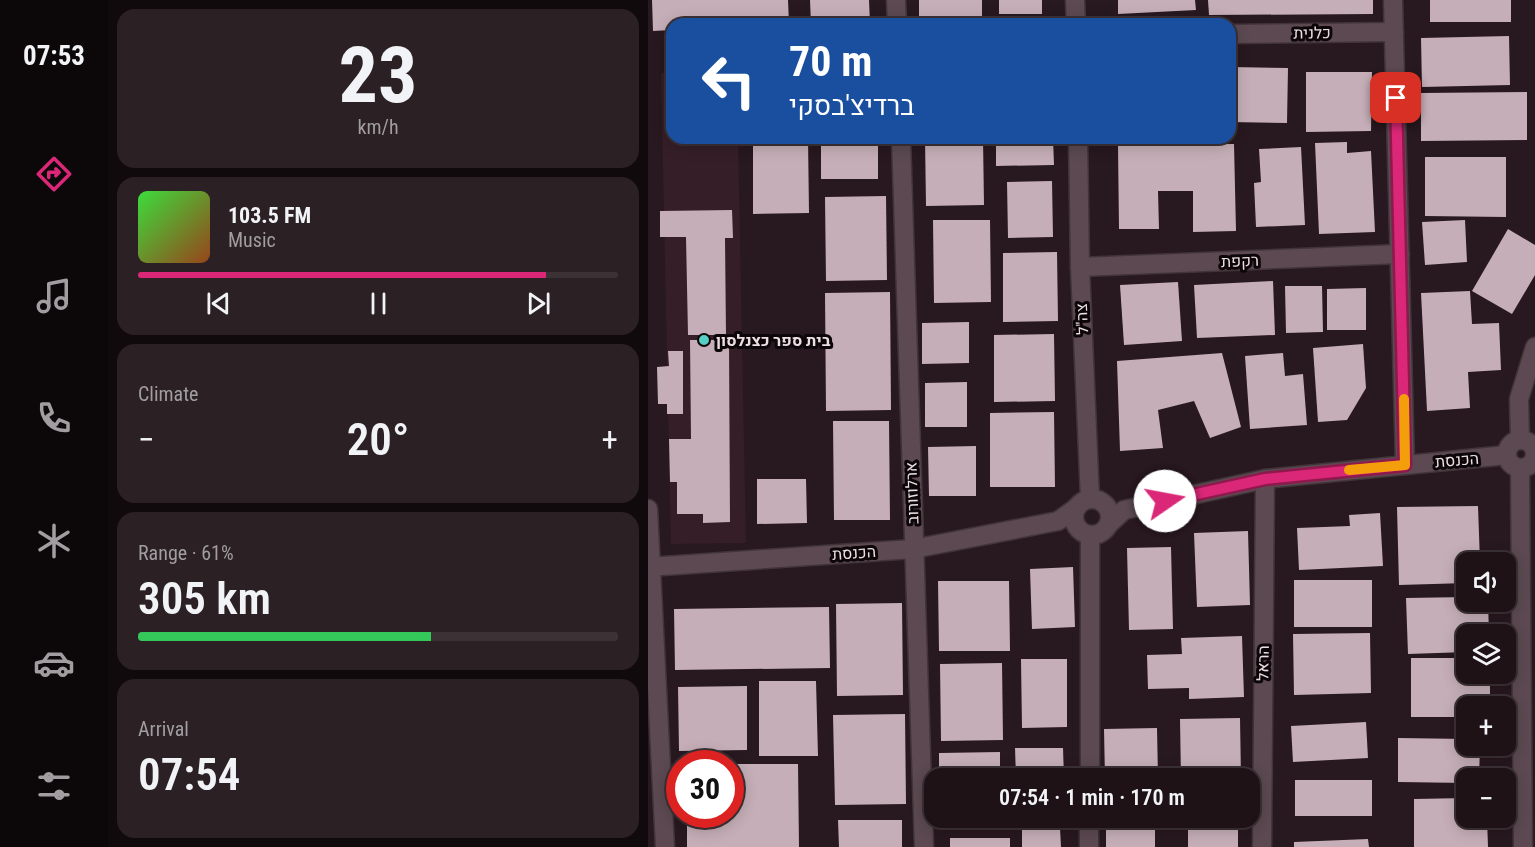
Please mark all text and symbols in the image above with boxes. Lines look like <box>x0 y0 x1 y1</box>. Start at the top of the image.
street label: כלנית <box>1293 23 1331 43</box>
text: 23 <box>339 30 417 121</box>
text: 70 m <box>789 37 872 86</box>
text: 07:53 <box>23 40 85 72</box>
icon: left <box>690 42 768 120</box>
pin <box>1370 72 1421 123</box>
icon: arrive <box>1379 81 1412 114</box>
text: ברדיצ'בסקי <box>789 90 915 122</box>
text: km/h <box>357 115 399 139</box>
icon: directions <box>33 153 75 195</box>
text: 103.5 FM <box>228 203 311 228</box>
text: Music <box>228 228 276 252</box>
street label: רקפת <box>1221 251 1259 271</box>
icon: music <box>33 275 75 317</box>
icon: previous <box>202 287 235 320</box>
icon: pause <box>362 287 395 320</box>
icon: next <box>522 287 555 320</box>
street label: צה"ל <box>1072 303 1092 335</box>
place label: בית ספר כצנלסון <box>716 331 831 350</box>
marker: בית ספר כצנלסון <box>697 333 711 347</box>
text: Climate <box>138 382 198 406</box>
icon: phone <box>33 397 75 439</box>
text: 20° <box>347 413 409 466</box>
text: − <box>138 420 155 459</box>
text: + <box>602 420 618 459</box>
street label: הכנסת <box>1434 449 1480 471</box>
street label: ארלוזורוב <box>901 461 923 525</box>
position arrow <box>1133 469 1197 533</box>
icon: climate <box>33 520 75 562</box>
text: Range · 61% <box>138 541 234 565</box>
street label: הכנסת <box>831 542 877 564</box>
map controls <box>1456 552 1516 828</box>
button: sound <box>1456 552 1516 612</box>
text: 305 km <box>138 572 271 625</box>
button: layers <box>1456 624 1516 684</box>
icon: car <box>33 642 75 684</box>
street label: הראל <box>1253 645 1273 681</box>
button: + <box>1456 696 1516 756</box>
text: Arrival <box>138 717 189 741</box>
text: 07:54 <box>138 748 240 801</box>
speed limit sign: 30 <box>666 750 744 828</box>
icon: filters <box>33 765 75 807</box>
button: − <box>1456 768 1516 828</box>
text: 07:54 · 1 min · 170 m <box>999 785 1185 810</box>

